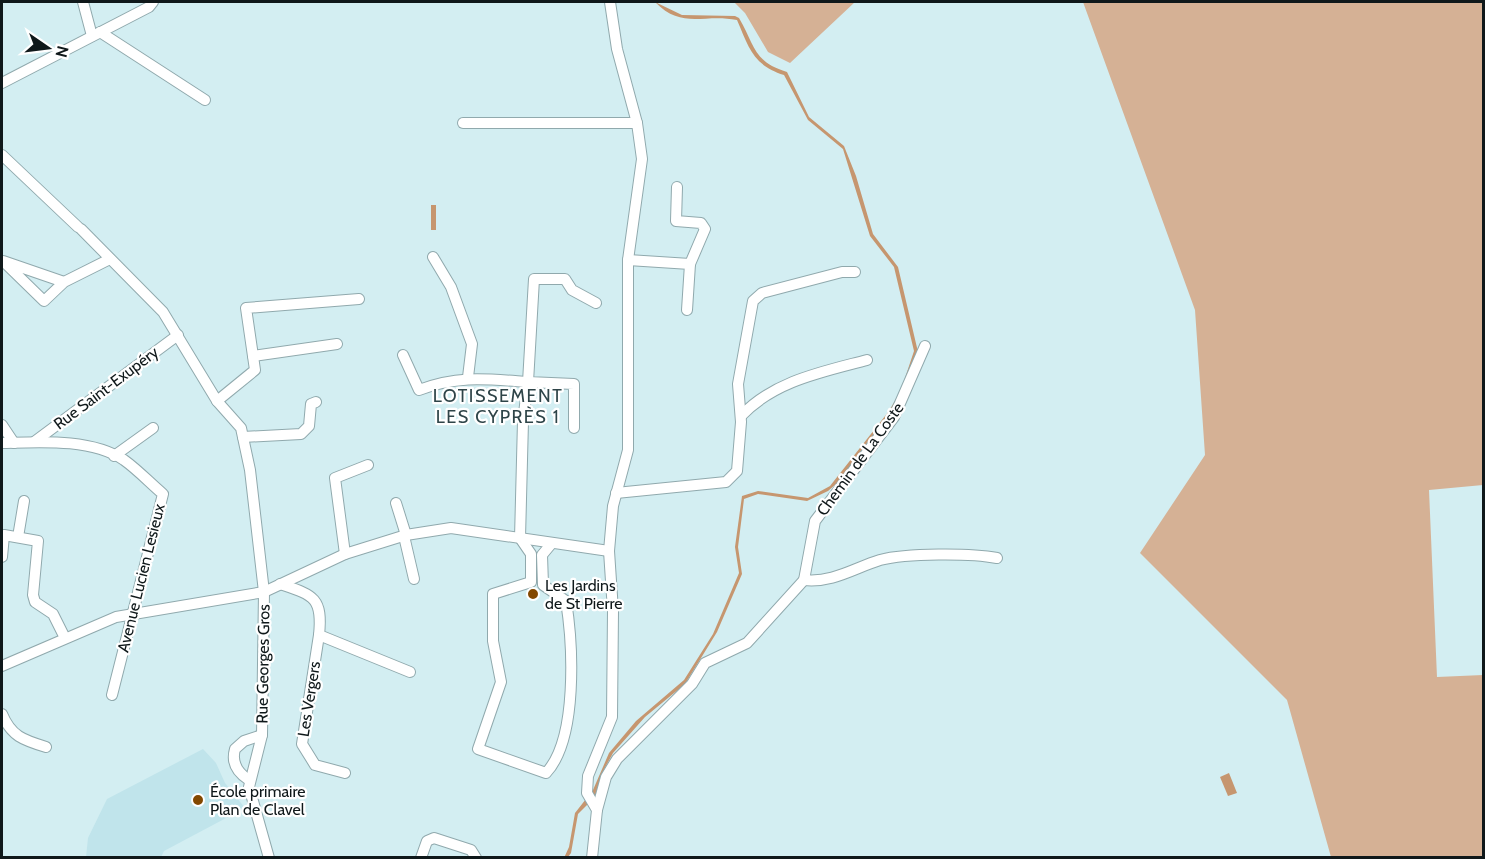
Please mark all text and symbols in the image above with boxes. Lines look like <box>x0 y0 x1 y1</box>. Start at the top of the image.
north arrow <box>18 18 78 78</box>
text: N <box>51 44 73 59</box>
street label: Rue Saint-Exupéry <box>50 342 162 434</box>
district label: LOTISSEMENT LES CYPRÈS 1 <box>433 385 563 428</box>
street label: Chemin de La Coste <box>813 399 907 519</box>
street label: Avenue Lucien Lesieux <box>113 501 169 654</box>
place label: Les Jardins de St Pierre <box>545 576 623 613</box>
marker: Les Jardins de St Pierre <box>526 587 540 601</box>
street label: Rue Georges Gros <box>252 604 274 724</box>
street label: Les Vergers <box>294 660 324 738</box>
place label: École primaire Plan de Clavel <box>210 782 306 819</box>
marker: École primaire Plan de Clavel <box>191 793 205 807</box>

